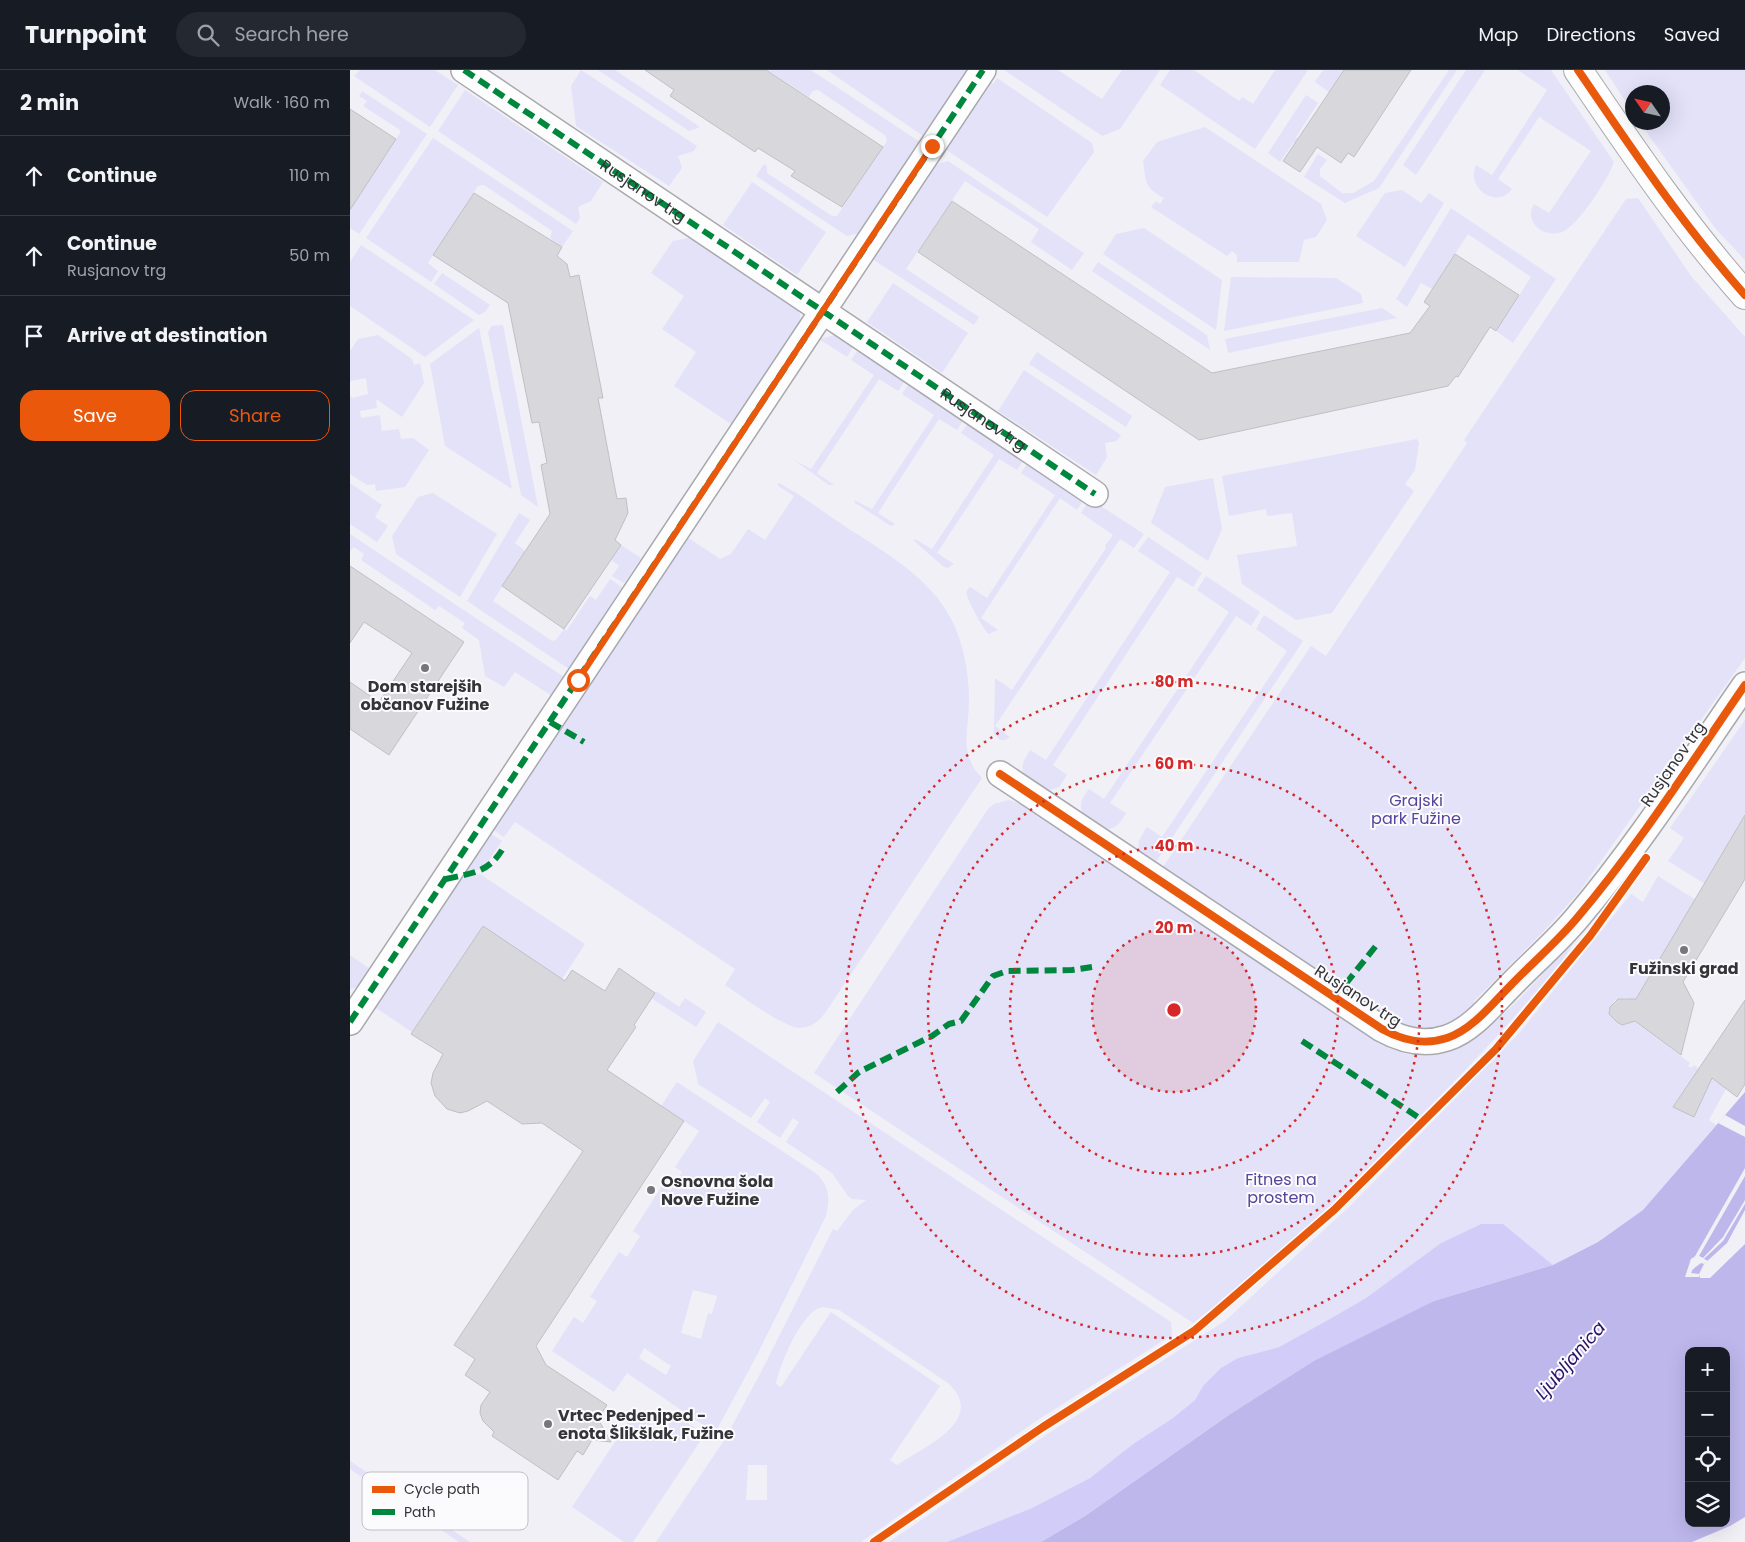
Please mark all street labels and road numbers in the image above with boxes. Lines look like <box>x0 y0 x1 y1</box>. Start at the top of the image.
street label: Rusjanov trg <box>596 153 691 228</box>
street label: Rusjanov trg <box>936 382 1031 456</box>
street label: Rusjanov trg <box>1635 717 1711 811</box>
street label: Rusjanov trg <box>1310 959 1406 1033</box>

